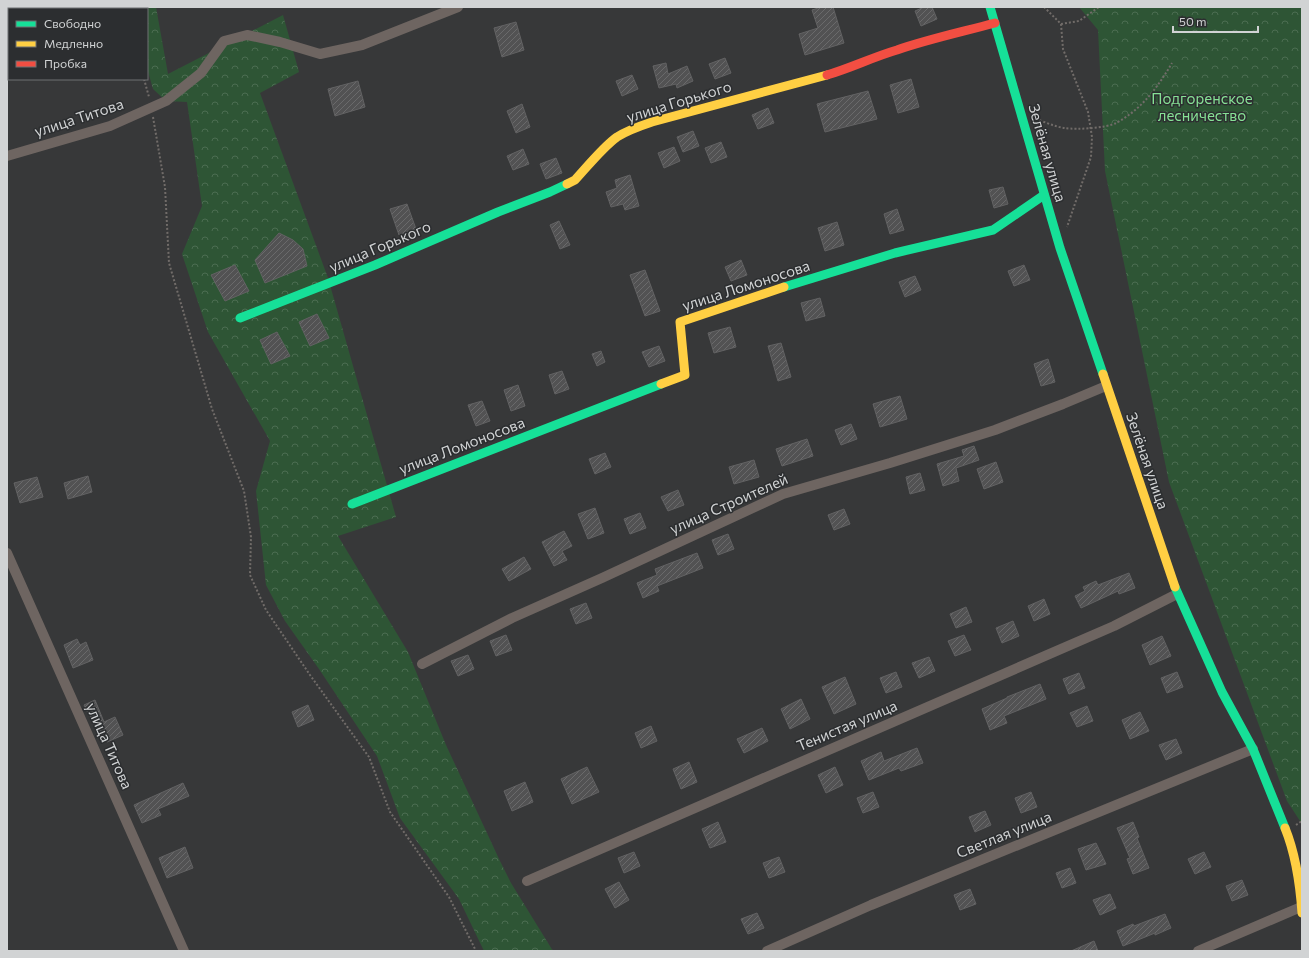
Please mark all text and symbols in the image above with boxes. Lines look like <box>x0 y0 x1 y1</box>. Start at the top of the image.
legend <box>8 8 148 80</box>
scale bar <box>1173 8 1258 34</box>
text: 50 m <box>1179 14 1207 28</box>
text: Свободно <box>44 16 101 30</box>
text: Медленно <box>44 36 103 50</box>
text: Пробка <box>44 56 87 70</box>
street label: улица Горького <box>624 77 733 126</box>
park label: Подгоренское лесничество <box>1151 89 1253 124</box>
street label: улица Титова <box>32 94 125 140</box>
street label: Зелёная улица <box>1025 102 1071 204</box>
street label: улица Горького <box>326 217 433 276</box>
street label: улица Ломоносова <box>680 256 812 314</box>
street label: Зелёная улица <box>1123 410 1173 511</box>
street label: улица Ломоносова <box>396 413 527 477</box>
street label: улица Строителей <box>667 469 790 537</box>
street label: Тенистая улица <box>794 696 900 754</box>
street label: улица Титова <box>83 700 137 792</box>
street label: Светлая улица <box>953 807 1054 861</box>

